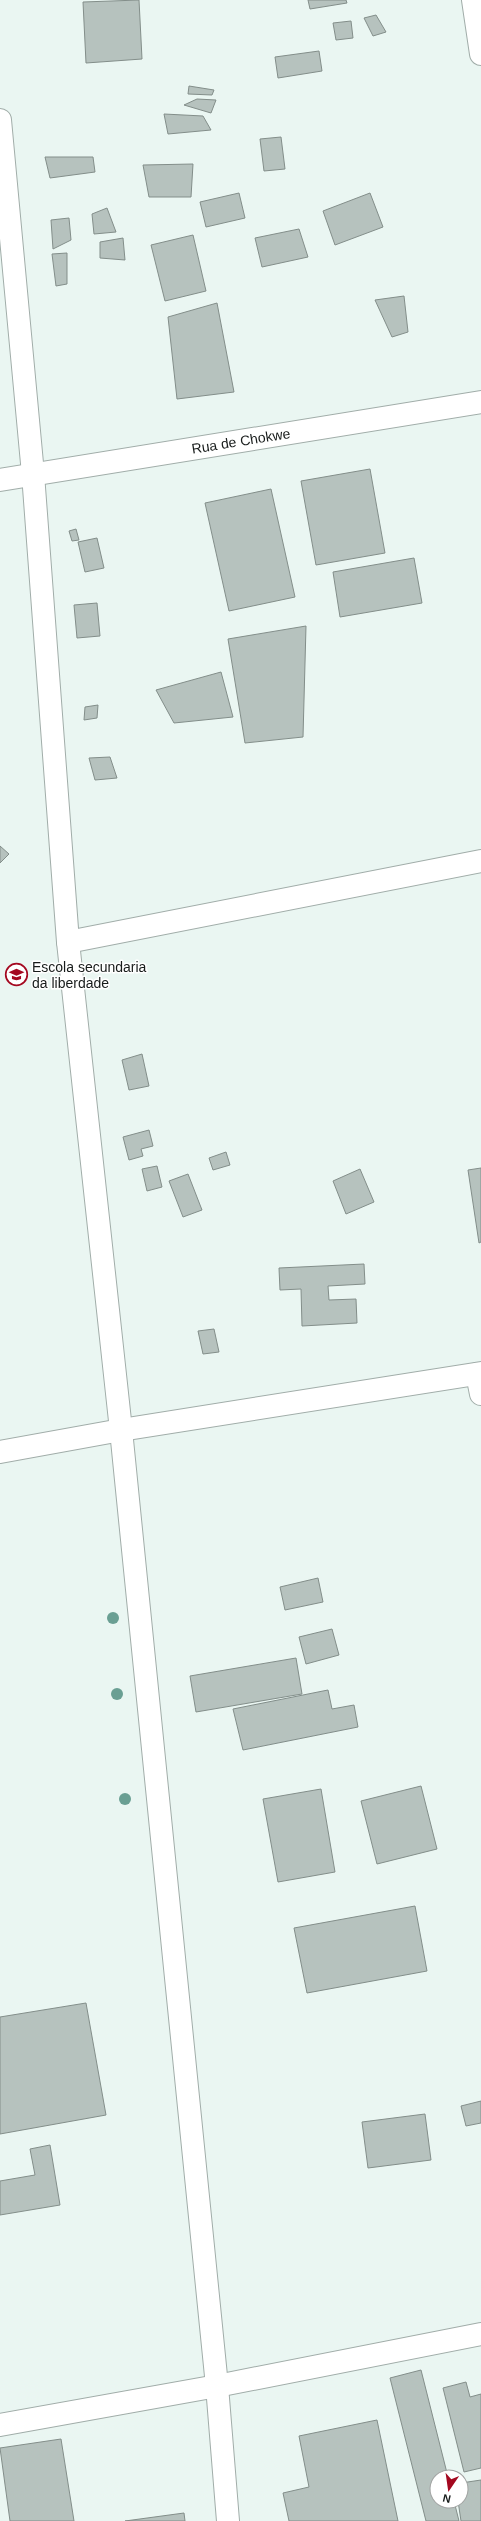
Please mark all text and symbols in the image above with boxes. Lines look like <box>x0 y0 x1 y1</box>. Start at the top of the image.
street label: Rua de Chokwe <box>190 425 292 457</box>
place label: Escola secundaria da liberdade <box>32 959 147 991</box>
school or university icon: Escola secundaria da liberdade <box>4 962 30 988</box>
north arrow <box>429 2469 469 2509</box>
text: N <box>441 2492 452 2505</box>

